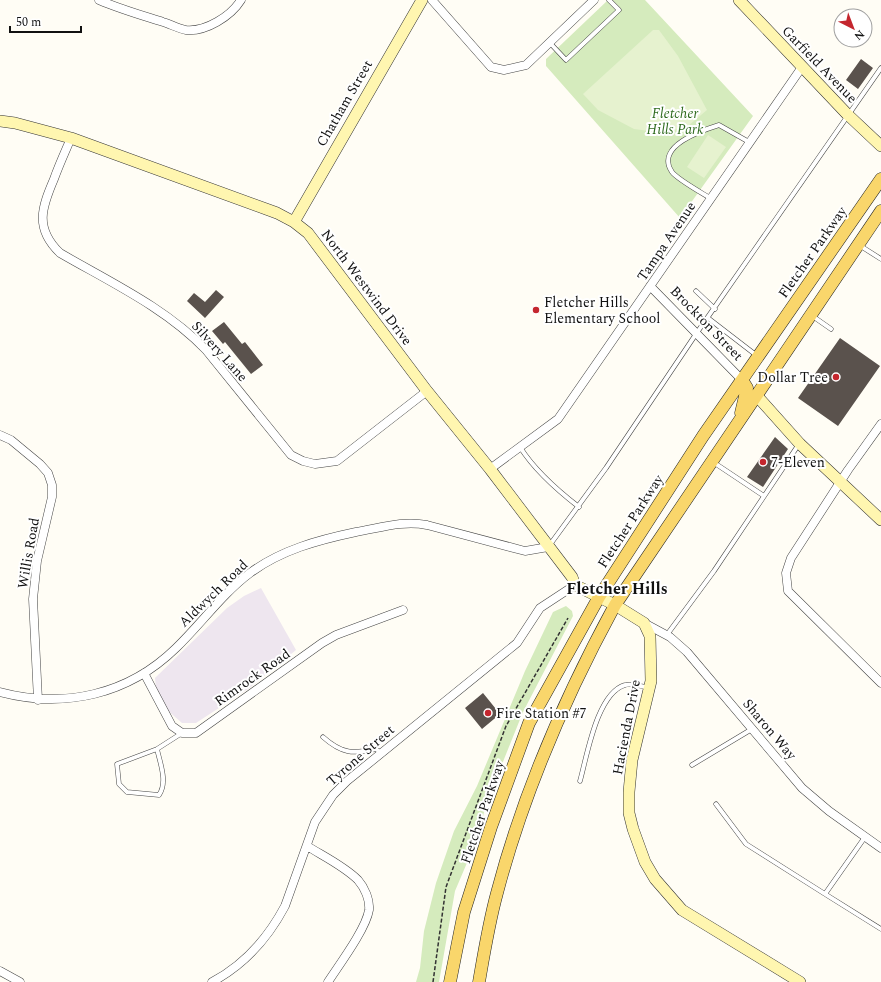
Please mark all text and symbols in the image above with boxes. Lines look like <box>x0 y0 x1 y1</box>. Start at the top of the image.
scale bar <box>10 8 81 34</box>
north arrow <box>833 8 873 48</box>
text: 50 m <box>16 13 41 32</box>
street label: Garfield Avenue <box>777 21 862 108</box>
text: N <box>850 26 868 44</box>
street label: Chatham Street <box>311 56 378 151</box>
park label: Fletcher Hills Park <box>647 103 704 140</box>
street label: Tampa Avenue <box>632 197 701 285</box>
street label: Fletcher Parkway <box>773 201 853 302</box>
street label: North Westwind Drive <box>316 225 417 350</box>
street label: Brockton Street <box>665 281 748 366</box>
place label: Fletcher Hills Elementary School <box>544 292 660 329</box>
marker: Fletcher Hills Elementary School <box>531 305 541 315</box>
street label: Silvery Lane <box>186 316 253 387</box>
place label: Dollar Tree <box>757 367 828 388</box>
marker: Dollar Tree <box>831 372 841 382</box>
place label: 7-Eleven <box>771 452 825 473</box>
marker: 7-Eleven <box>758 457 768 467</box>
street label: Fletcher Parkway <box>592 469 669 572</box>
street label: Willis Road <box>12 516 45 590</box>
street label: Aldwych Road <box>174 555 253 632</box>
district label: Fletcher Hills <box>566 577 668 601</box>
street label: Rimrock Road <box>210 643 295 711</box>
street label: Hacienda Drive <box>607 677 646 777</box>
street label: Sharon Way <box>738 694 802 765</box>
place label: Fire Station #7 <box>496 703 587 724</box>
marker: Fire Station #7 <box>483 708 493 718</box>
street label: Tyrone Street <box>322 720 399 791</box>
street label: Fletcher Parkway <box>455 757 510 867</box>

